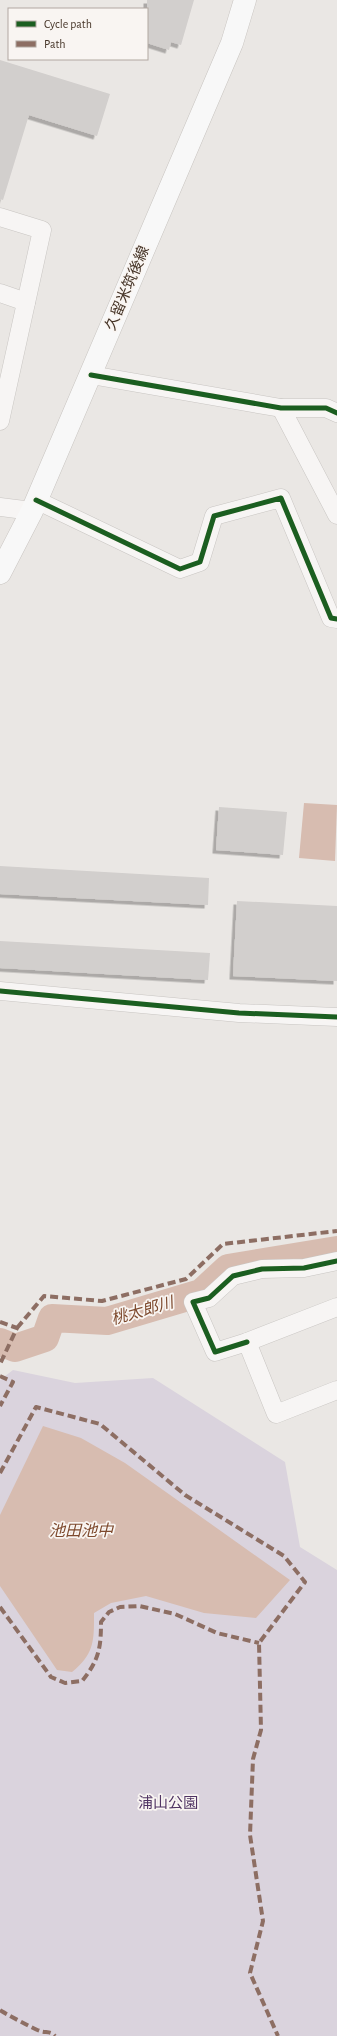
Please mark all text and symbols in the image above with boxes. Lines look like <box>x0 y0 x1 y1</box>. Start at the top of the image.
legend <box>8 8 148 60</box>
text: Cycle path <box>44 18 92 31</box>
text: Path <box>44 38 66 50</box>
street label: 久留米筑後線 <box>102 243 152 333</box>
water label: 桃太郎川 <box>109 1293 177 1327</box>
water label: 池田池中 <box>49 1522 115 1539</box>
park label: 浦山公園 <box>138 1794 198 1811</box>

